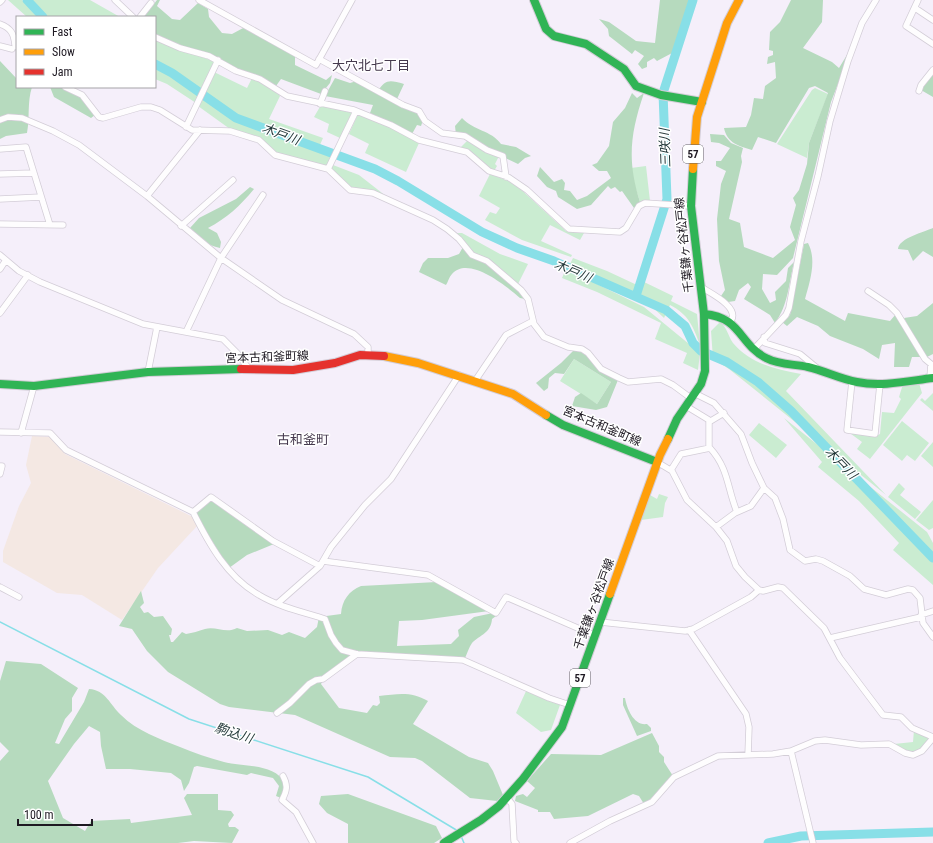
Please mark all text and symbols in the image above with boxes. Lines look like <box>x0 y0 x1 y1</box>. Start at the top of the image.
legend <box>16 16 156 88</box>
text: Fast <box>52 25 73 39</box>
text: Slow <box>52 45 75 59</box>
district label: 大穴北七丁目 <box>332 58 410 73</box>
text: Jam <box>52 65 73 79</box>
water label: 木戸川 <box>260 120 304 148</box>
water label: 三咲川 <box>657 126 673 168</box>
road number: 57 <box>683 145 703 163</box>
street label: 千葉鎌ヶ谷松戸線 <box>672 197 696 293</box>
water label: 木戸川 <box>552 256 596 286</box>
street label: 宮本古和釜町線 <box>225 349 309 365</box>
street label: 宮本古和釜町線 <box>561 403 643 449</box>
district label: 古和釜町 <box>277 432 329 447</box>
water label: 木戸川 <box>822 444 861 484</box>
street label: 千葉鎌ヶ谷松戸線 <box>571 556 617 652</box>
road number: 57 <box>570 669 590 687</box>
water label: 駒込川 <box>213 720 257 747</box>
scale bar <box>18 801 92 827</box>
text: 100 m <box>24 808 54 822</box>

